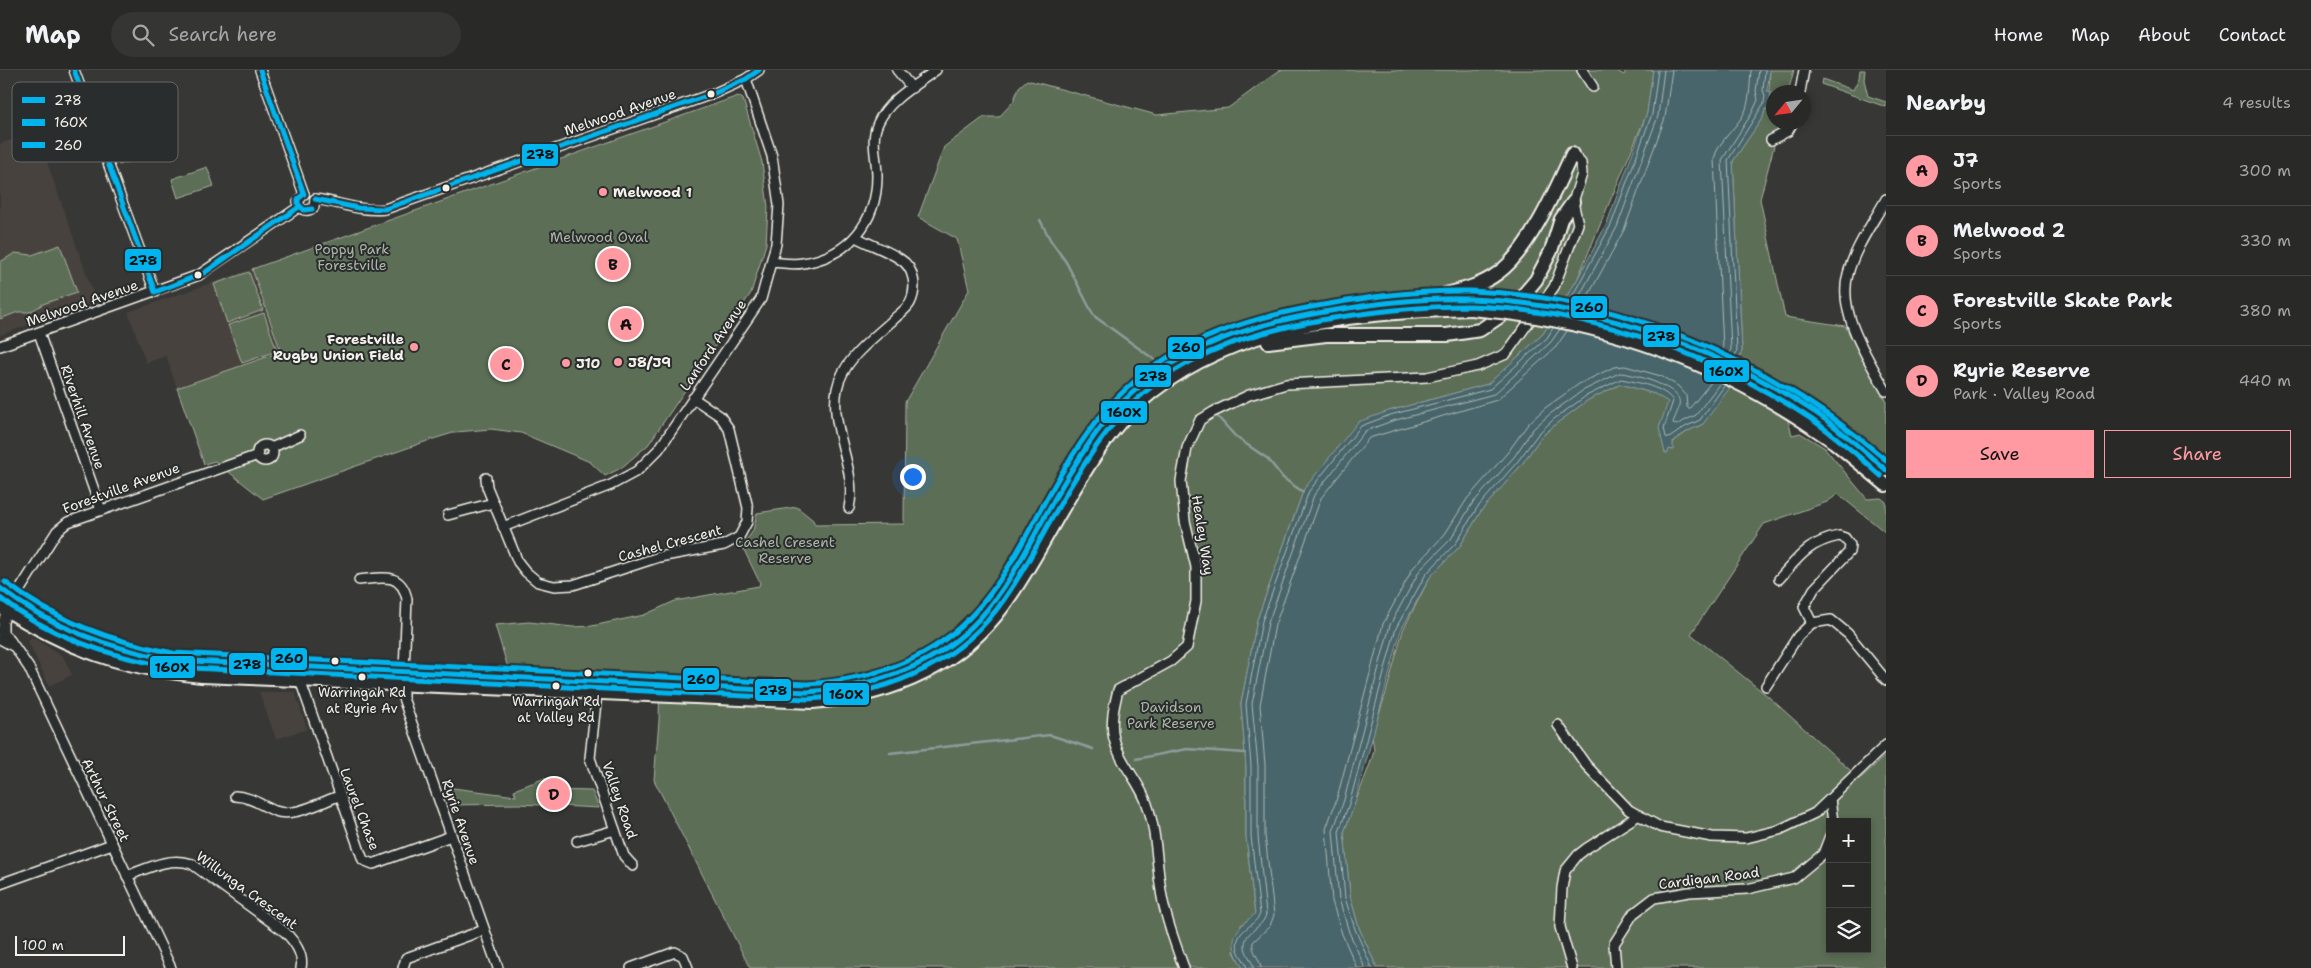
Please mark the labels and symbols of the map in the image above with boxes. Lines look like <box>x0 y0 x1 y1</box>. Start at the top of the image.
legend <box>12 82 178 162</box>
street label: Melwood Avenue <box>562 84 678 140</box>
north arrow <box>1766 85 1811 130</box>
unlabelled marker <box>706 89 716 99</box>
text: 278 <box>54 91 82 109</box>
text: 160X <box>54 113 88 131</box>
text: 260 <box>54 136 82 154</box>
line badge: 278 <box>521 143 559 167</box>
text: 278 <box>526 145 554 163</box>
unlabelled marker <box>441 183 451 193</box>
place label: Melwood 1 <box>613 183 692 201</box>
marker: Melwood 1 <box>597 186 609 198</box>
park label: Melwood Oval <box>550 228 649 246</box>
park label: Poppy Park Forestville <box>315 240 389 274</box>
pin: B <box>597 245 629 283</box>
line badge: 278 <box>124 248 162 272</box>
text: 278 <box>129 251 157 269</box>
unlabelled marker <box>193 270 203 280</box>
street label: Melwood Avenue <box>24 275 140 331</box>
line badge: 260 <box>1570 295 1608 319</box>
street label: Lanford Avenue <box>676 296 750 394</box>
text: 260 <box>1574 298 1604 316</box>
pin: A <box>610 305 642 343</box>
line badge: 278 <box>1642 324 1680 348</box>
text: 278 <box>1647 327 1675 345</box>
place label: Forestville Rugby Union Field <box>273 330 404 364</box>
line badge: 260 <box>1167 336 1205 360</box>
text: 260 <box>1171 338 1201 356</box>
marker: Forestville Rugby Union Field <box>408 341 420 353</box>
pin: C <box>490 345 522 383</box>
place label: J8/J9 <box>628 353 671 371</box>
place label: J10 <box>576 354 601 372</box>
marker: J8/J9 <box>612 356 624 368</box>
marker: J10 <box>560 357 572 369</box>
line badge: 160X <box>1703 359 1750 383</box>
street label: Riverhill Avenue <box>57 362 109 472</box>
text: 160X <box>1709 362 1743 380</box>
line badge: 278 <box>1134 364 1172 388</box>
text: 278 <box>1139 367 1167 385</box>
line badge: 160X <box>1100 400 1148 424</box>
text: 160X <box>1107 403 1141 421</box>
street label: Forestville Avenue <box>60 458 182 518</box>
your location <box>900 464 926 490</box>
street label: Healey Way <box>1188 494 1218 576</box>
street label: Cashel Crescent <box>616 520 724 566</box>
park label: Cashel Cresent Reserve <box>735 533 835 567</box>
line badge: 260 <box>270 647 308 671</box>
text: 260 <box>274 649 304 667</box>
line badge: 278 <box>228 652 266 676</box>
line badge: 160X <box>149 655 196 679</box>
text: 278 <box>233 655 261 673</box>
unlabelled marker <box>330 656 340 666</box>
text: 160X <box>155 658 189 676</box>
line badge: 260 <box>682 667 720 691</box>
unlabelled marker <box>583 668 593 678</box>
text: 260 <box>686 670 716 688</box>
marker: Warringah Rd at Ryrie Av <box>357 672 367 682</box>
line badge: 278 <box>754 678 792 702</box>
marker: Warringah Rd at Valley Rd <box>551 681 561 691</box>
text: 278 <box>759 681 787 699</box>
line badge: 160X <box>822 682 870 706</box>
place label: Warringah Rd at Ryrie Av <box>318 684 406 717</box>
text: 160X <box>829 685 863 703</box>
place label: Warringah Rd at Valley Rd <box>512 693 600 726</box>
park label: Davidson Park Reserve <box>1127 698 1215 732</box>
street label: Arthur Street <box>78 755 134 845</box>
street label: Valley Road <box>598 759 642 841</box>
street label: Laurel Chase <box>336 765 384 853</box>
pin: D <box>538 775 570 813</box>
street label: Ryrie Avenue <box>438 777 484 867</box>
street label: Willunga Crescent <box>193 847 301 933</box>
street label: Cardigan Road <box>1658 863 1760 893</box>
scale bar <box>15 933 125 956</box>

